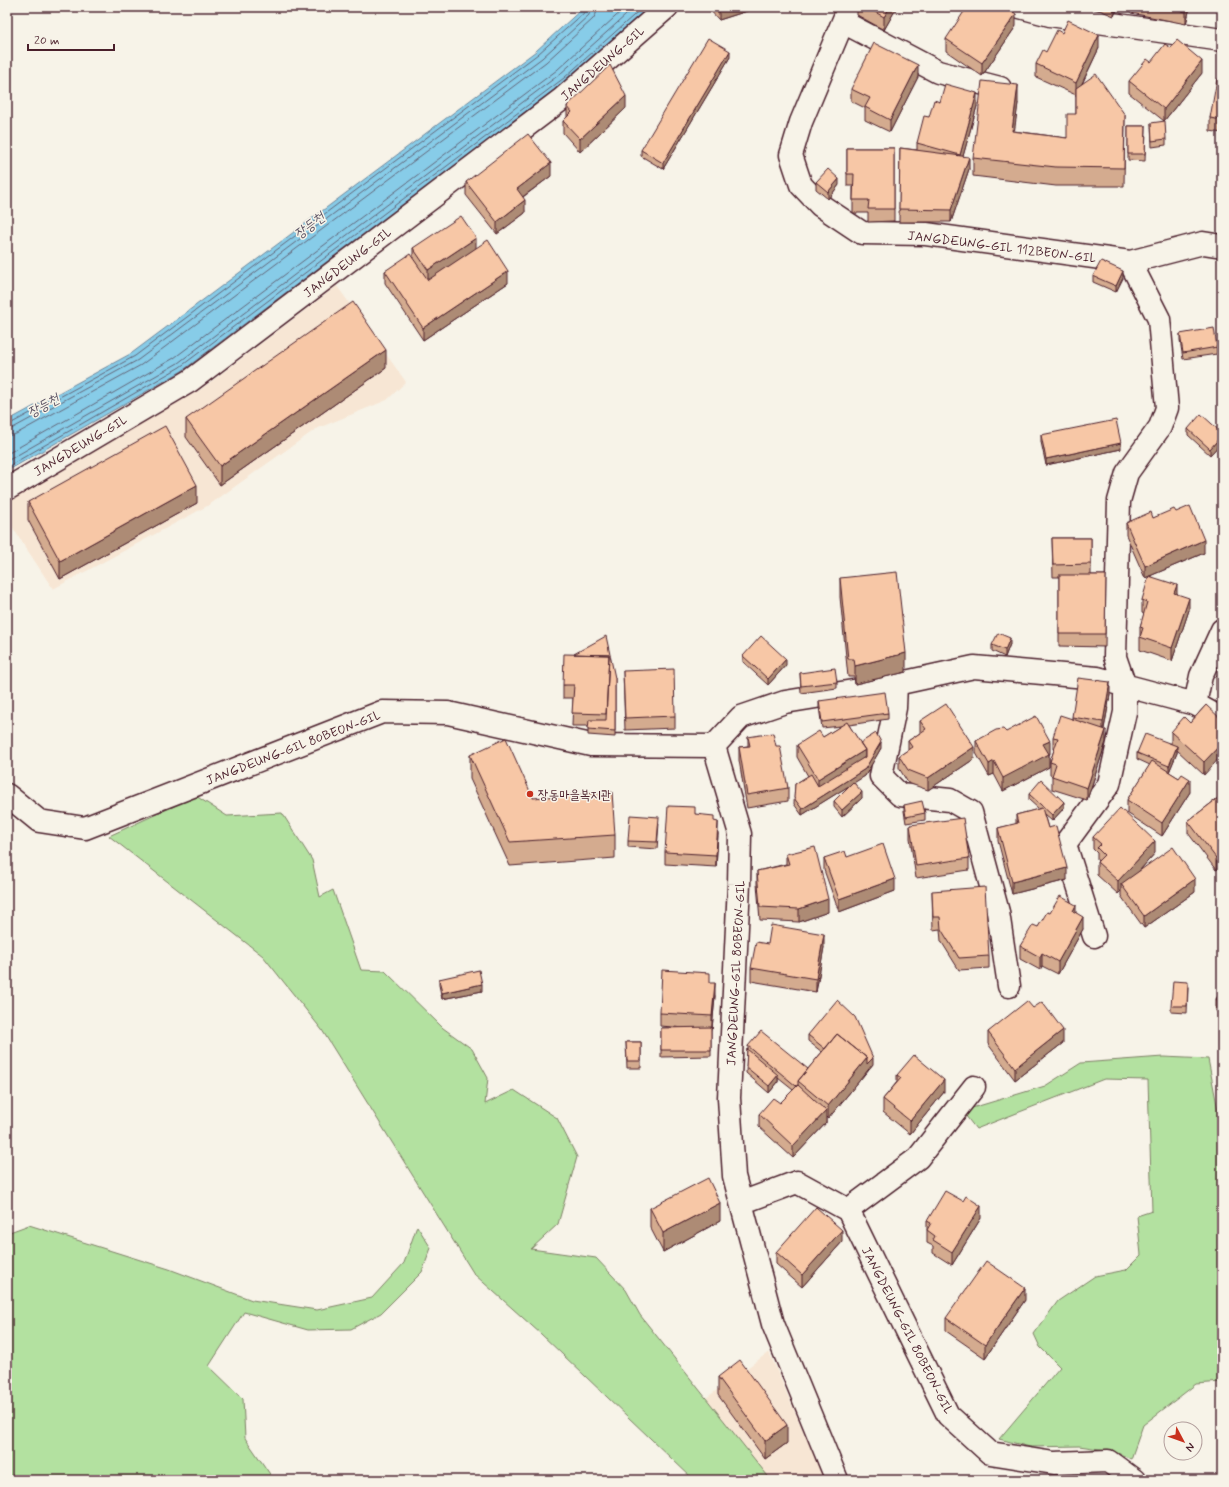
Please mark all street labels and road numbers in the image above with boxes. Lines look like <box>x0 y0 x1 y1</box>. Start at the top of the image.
street label: JANGDEUNG-GIL <box>557 23 649 105</box>
street label: JANGDEUNG-GIL <box>300 224 396 302</box>
street label: JANGDEUNG-GIL 112BEON-GIL <box>906 227 1097 268</box>
street label: JANGDEUNG-GIL <box>31 412 131 481</box>
street label: JANGDEUNG-GIL 80BEON-GIL <box>204 707 383 790</box>
street label: JANGDEUNG-GIL 80BEON-GIL <box>723 880 750 1066</box>
street label: JANGDEUNG-GIL 80BEON-GIL <box>857 1244 957 1417</box>

